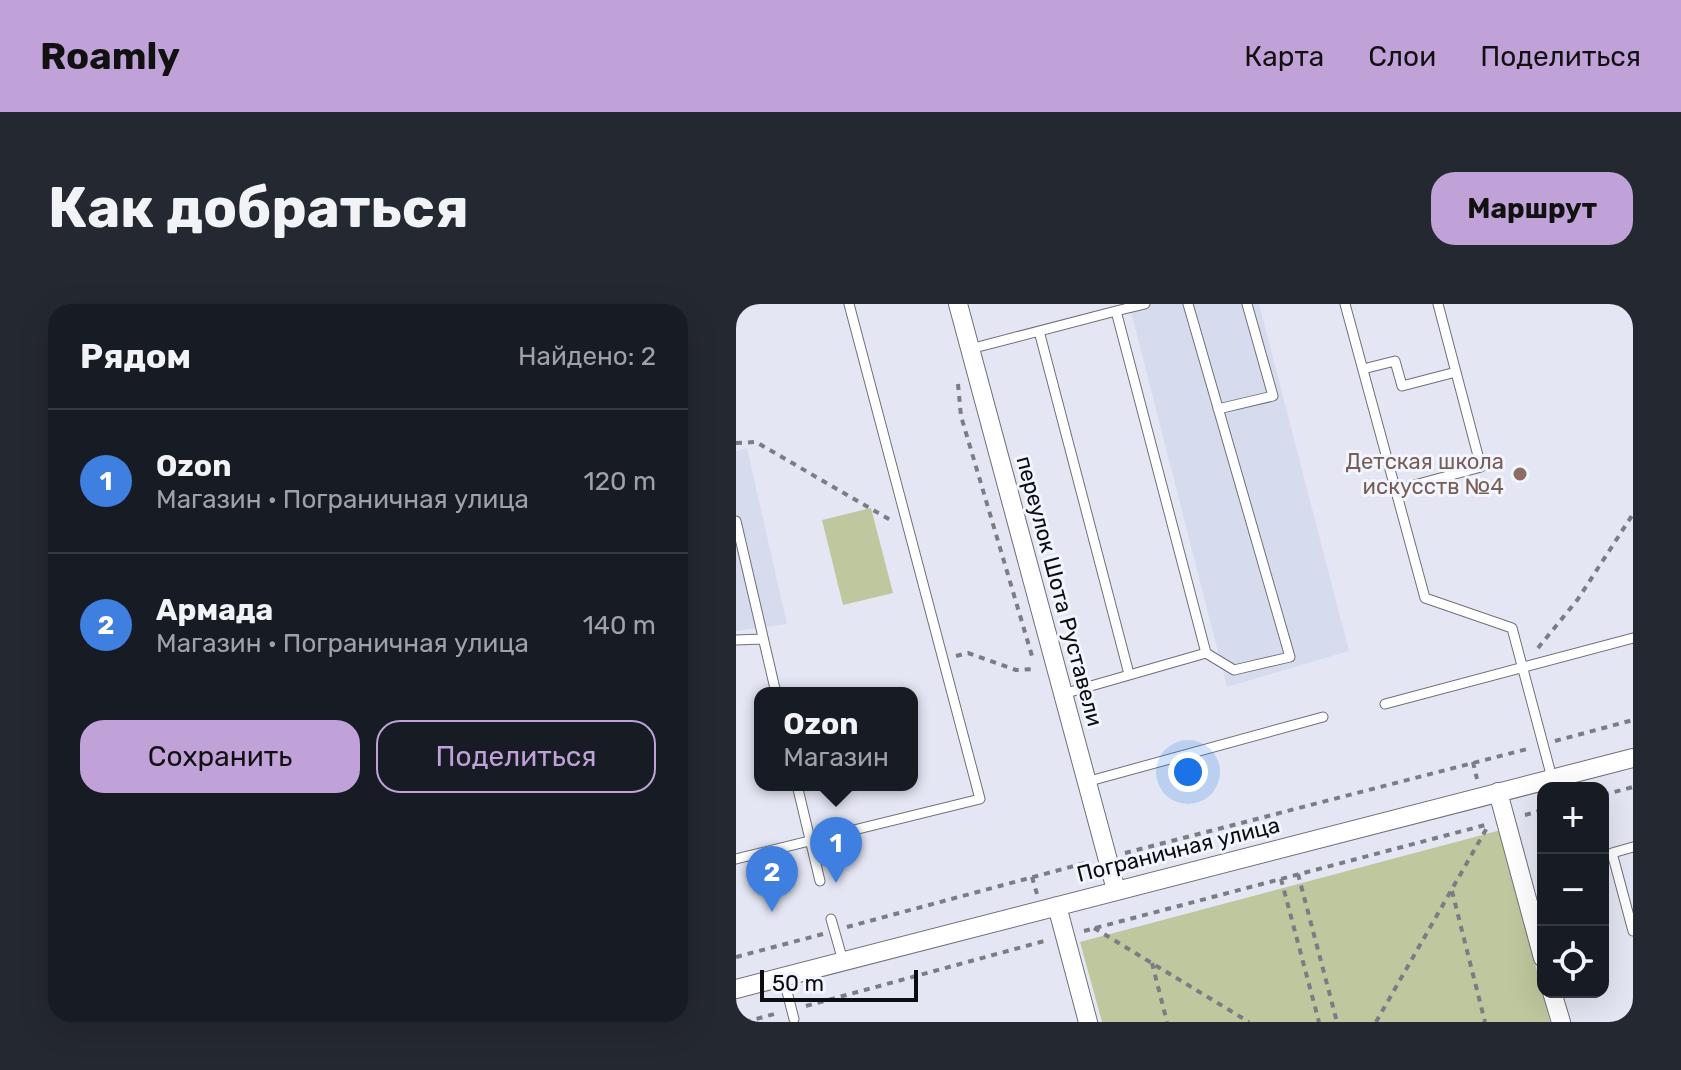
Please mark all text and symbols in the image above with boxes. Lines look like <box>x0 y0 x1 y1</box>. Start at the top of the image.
text: Roamly <box>40 33 180 79</box>
text: Карта <box>1244 40 1324 73</box>
text: Слои <box>1368 40 1436 73</box>
text: Поделиться <box>1480 40 1641 73</box>
button: Маршрут <box>1431 172 1633 245</box>
text: Как добраться <box>48 175 469 241</box>
text: Рядом <box>80 336 191 377</box>
text: Найдено: 2 <box>518 341 656 372</box>
text: Ozon <box>156 448 231 484</box>
place label: Детская школа искусств №4 <box>1345 448 1504 500</box>
street label: переулок Шота Руставели <box>1010 453 1109 729</box>
marker: Детская школа искусств №4 <box>1511 465 1529 483</box>
text: 1 <box>100 466 112 497</box>
text: 120 m <box>584 466 656 497</box>
text: Магазин · Пограничная улица <box>156 484 529 515</box>
text: Армада <box>156 592 273 628</box>
text: 2 <box>98 610 114 641</box>
text: 140 m <box>583 610 656 641</box>
text: Магазин · Пограничная улица <box>156 628 529 659</box>
popup <box>754 687 918 791</box>
text: Ozon <box>783 706 859 742</box>
button: Сохранить <box>80 720 360 793</box>
button: Поделиться <box>376 720 656 793</box>
text: Магазин <box>783 742 889 773</box>
your location <box>1168 752 1208 792</box>
map controls <box>1537 782 1609 998</box>
button: + <box>1537 782 1609 854</box>
street label: Пограничная улица <box>1074 811 1282 888</box>
pin: 1 <box>810 817 862 883</box>
pin: 2 <box>746 846 798 912</box>
button: − <box>1537 854 1609 926</box>
button: locate <box>1537 926 1609 998</box>
scale bar <box>760 966 918 1002</box>
text: 50 m <box>772 970 824 997</box>

